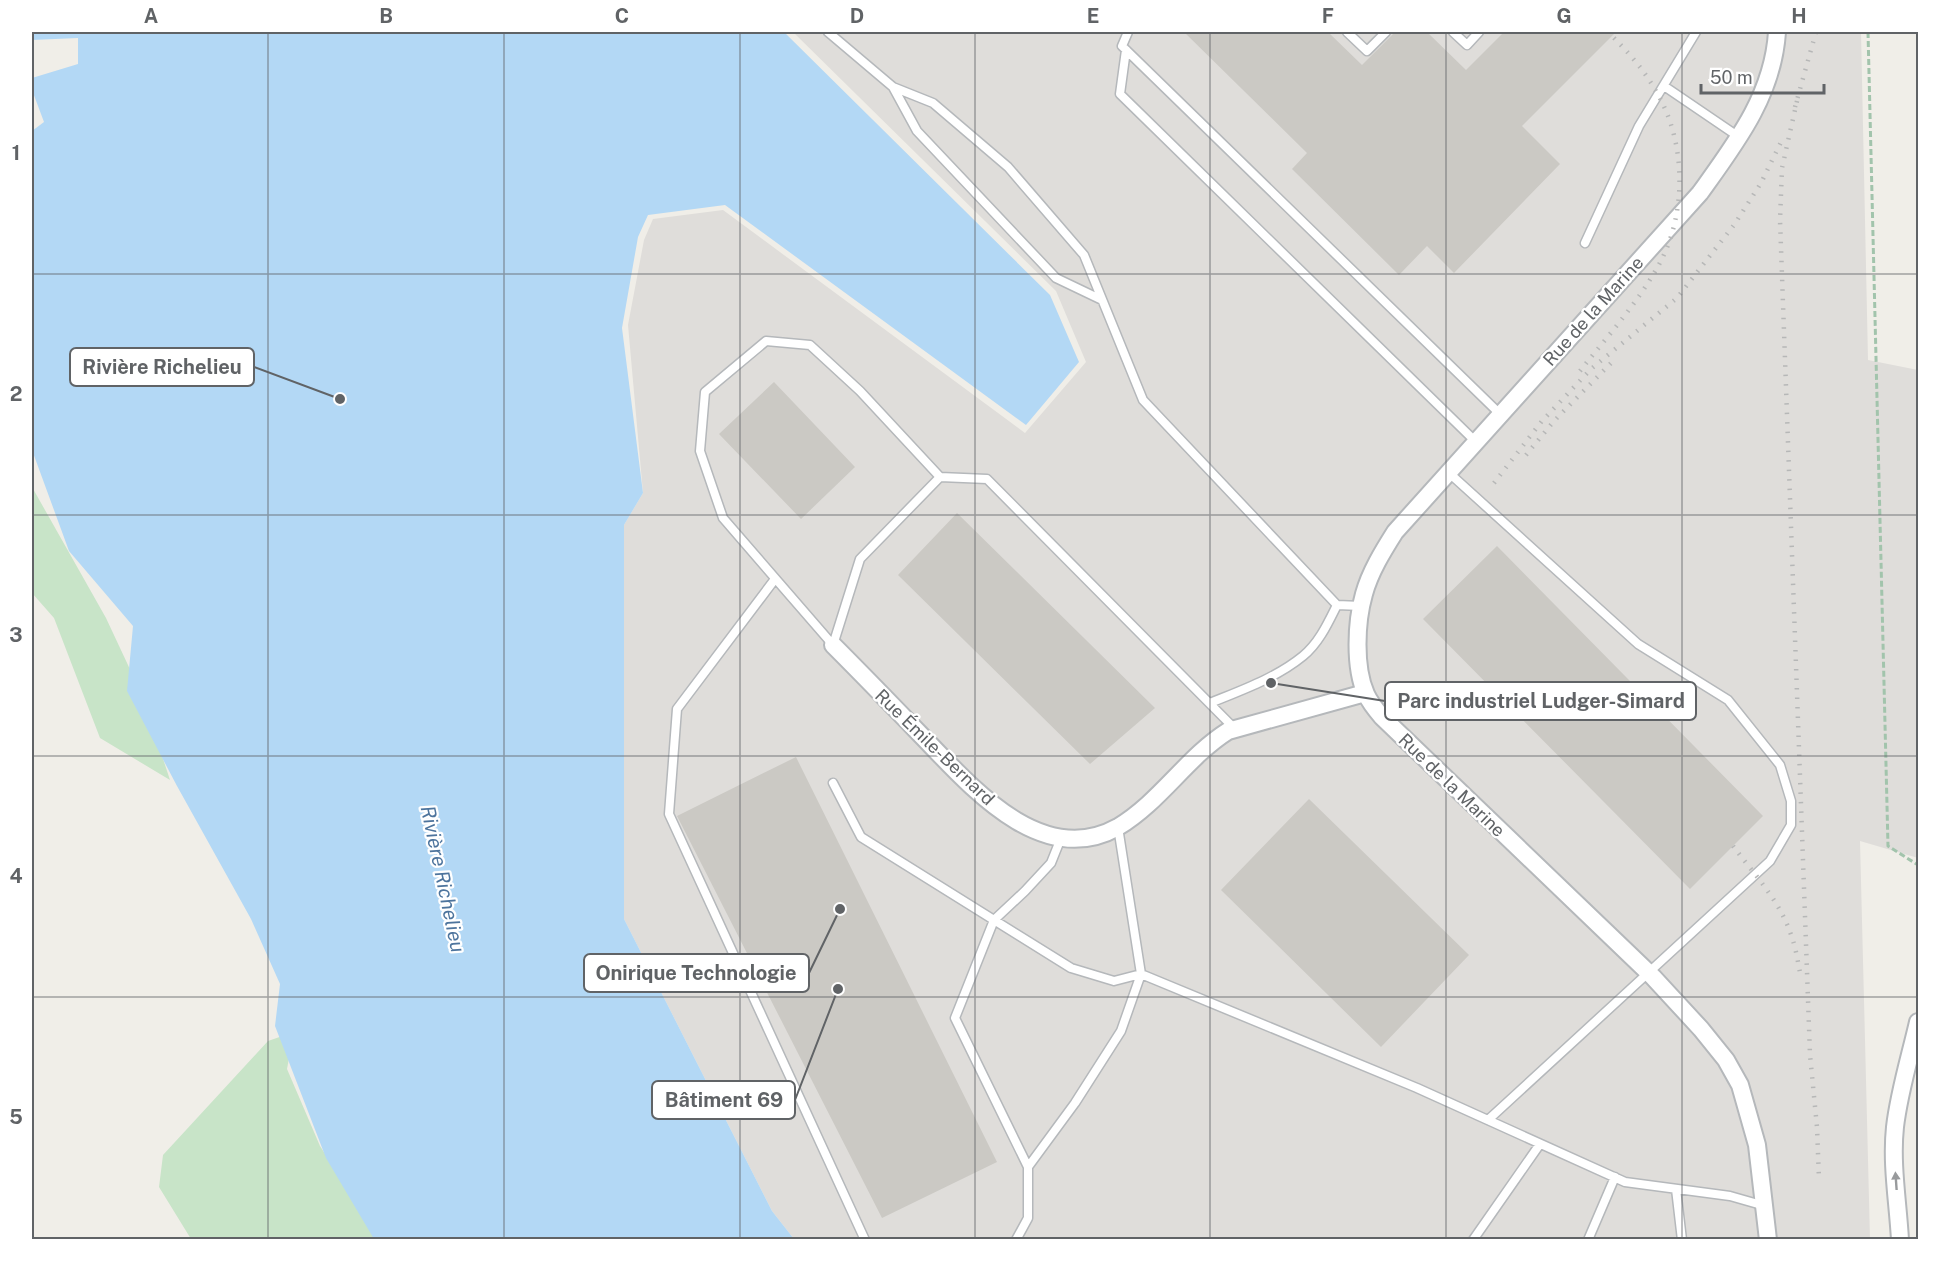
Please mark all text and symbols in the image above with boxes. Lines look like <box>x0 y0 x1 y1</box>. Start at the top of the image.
text: A <box>144 4 158 28</box>
text: B <box>379 4 393 28</box>
text: C <box>615 4 629 28</box>
text: D <box>850 4 864 28</box>
text: E <box>1087 4 1099 28</box>
text: F <box>1322 4 1334 28</box>
text: G <box>1556 4 1572 28</box>
text: H <box>1791 4 1807 28</box>
scale bar <box>1701 57 1824 95</box>
text: 50 m <box>1710 67 1753 88</box>
text: 1 <box>12 141 20 165</box>
street label: Rue de la Marine <box>1538 252 1648 370</box>
callout: Rivière Richelieu <box>70 348 254 386</box>
text: Rivière Richelieu <box>82 355 242 379</box>
text: 2 <box>10 382 22 406</box>
text: 3 <box>9 623 23 647</box>
callout: Parc industriel Ludger-Simard <box>1385 682 1696 720</box>
street label: Rue Émile-Bernard <box>871 684 1000 809</box>
text: Parc industriel Ludger-Simard <box>1397 689 1685 713</box>
street label: Rue de la Marine <box>1394 729 1510 841</box>
water label: Rivière Richelieu <box>416 803 470 955</box>
text: 4 <box>9 864 23 888</box>
callout: Onirique Technologie <box>584 954 809 992</box>
text: Onirique Technologie <box>595 961 797 985</box>
callout: Bâtiment 69 <box>652 1081 795 1119</box>
text: Bâtiment 69 <box>665 1088 783 1112</box>
text: 5 <box>9 1105 23 1129</box>
one-way arrow <box>1892 1172 1901 1191</box>

